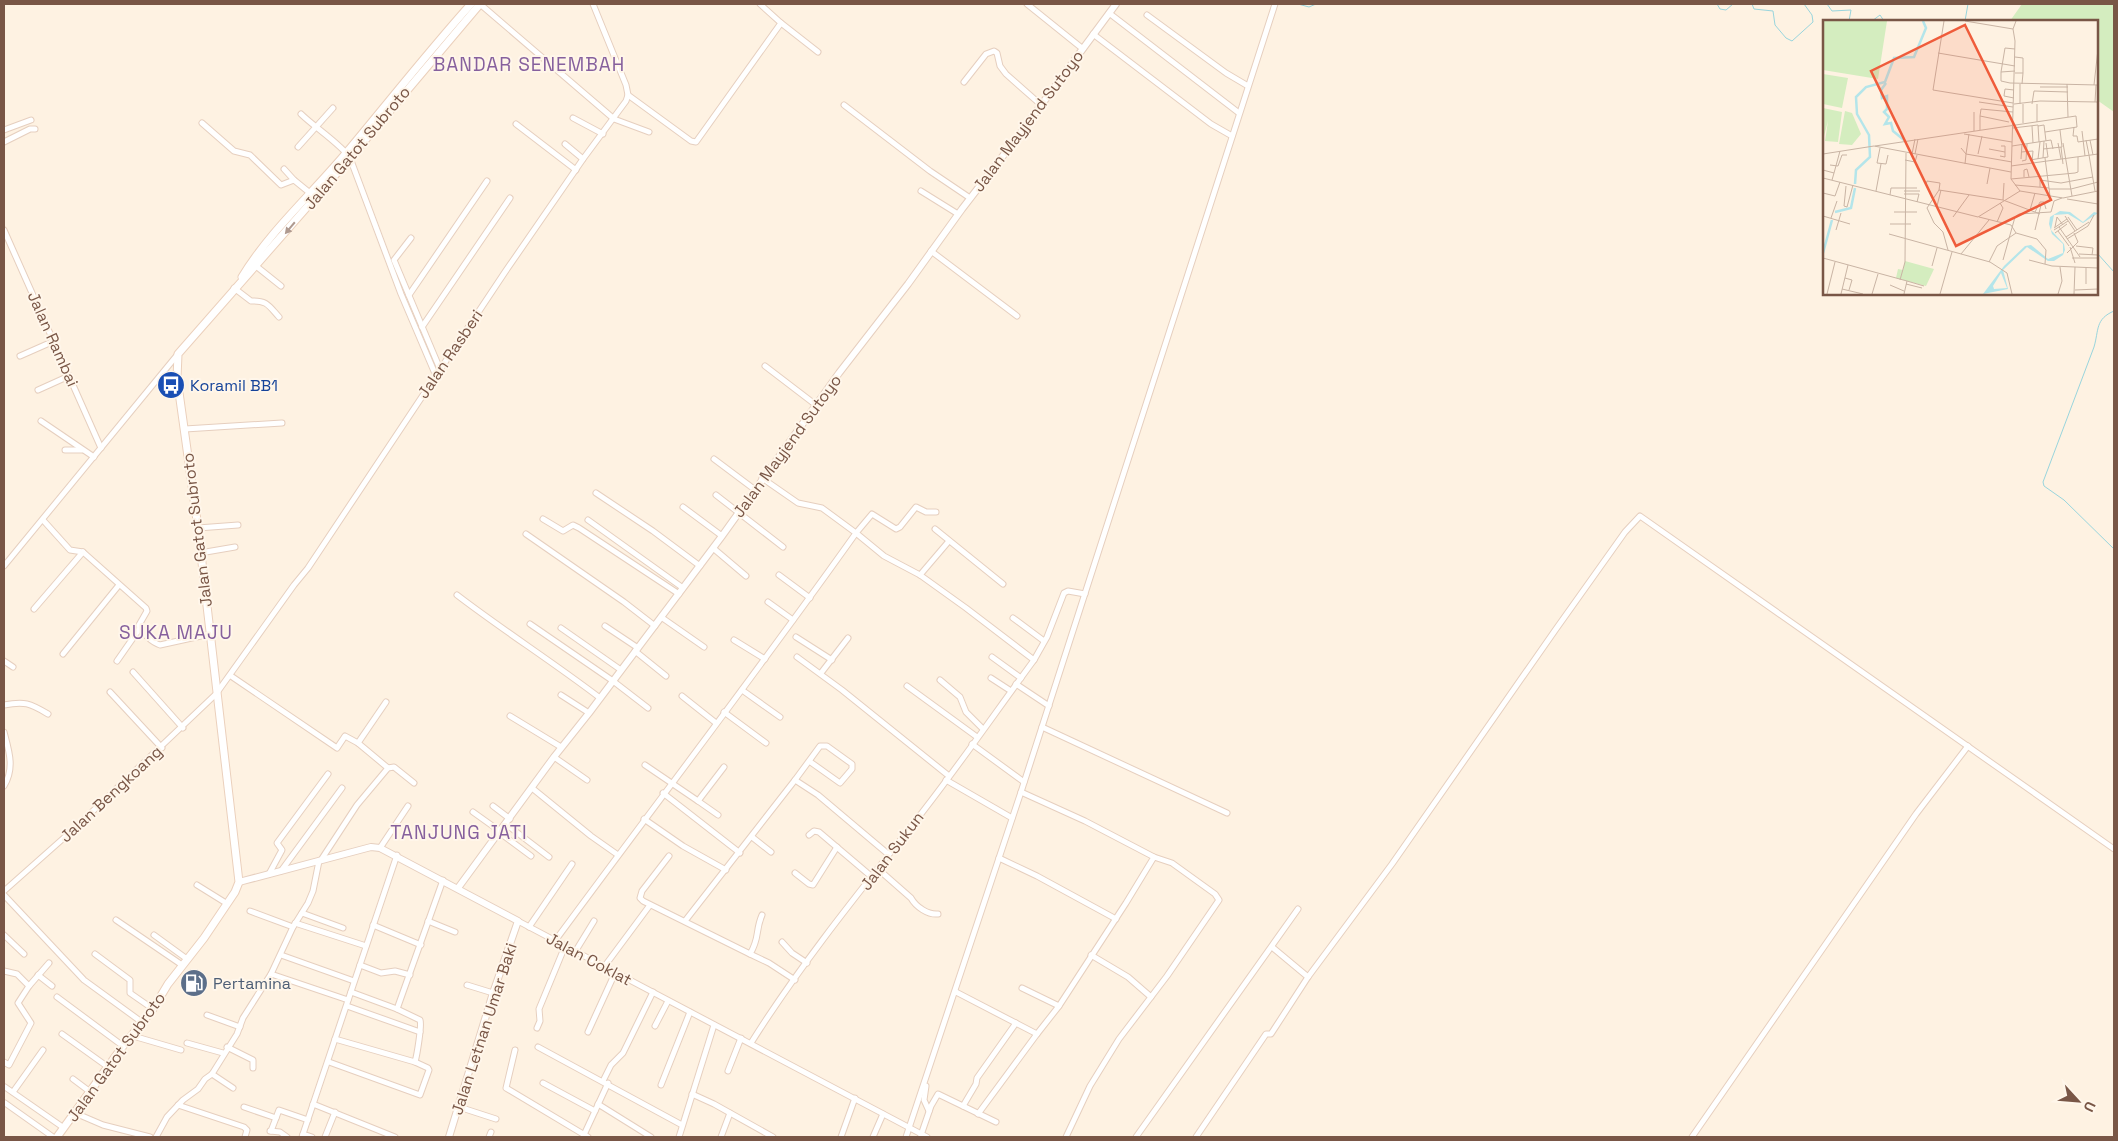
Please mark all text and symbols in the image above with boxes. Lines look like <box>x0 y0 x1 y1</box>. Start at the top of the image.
inset map <box>1823 20 2098 295</box>
street label: Jalan Mayjend Sutoyo <box>968 46 1088 196</box>
district label: BANDAR SENEMBAH <box>433 52 625 77</box>
street label: Jalan Gatot Subroto <box>299 82 415 214</box>
one-way arrow <box>284 221 295 234</box>
street label: Jalan Rambai <box>23 288 83 390</box>
street label: Jalan Rasberi <box>413 306 487 402</box>
bus stop icon: Koramil BB1 <box>156 370 186 400</box>
street label: Jalan Mayjend Sutoyo <box>728 370 846 522</box>
place label: Koramil BB1 <box>190 375 278 396</box>
street label: Jalan Gatot Subroto <box>177 452 217 608</box>
district label: SUKA MAJU <box>119 620 233 645</box>
street label: Jalan Bengkoang <box>55 741 167 847</box>
street label: Jalan Sukun <box>856 807 928 895</box>
district label: TANJUNG JATI <box>390 820 528 845</box>
street label: Jalan Coklat <box>543 928 635 990</box>
street label: Jalan Letnan Umar Baki <box>446 940 522 1118</box>
fuel station icon: Pertamina <box>179 968 209 998</box>
place label: Pertamina <box>213 973 291 994</box>
street label: Jalan Gatot Subroto <box>62 988 170 1126</box>
north arrow <box>2053 1076 2103 1126</box>
text: U <box>2080 1099 2100 1115</box>

